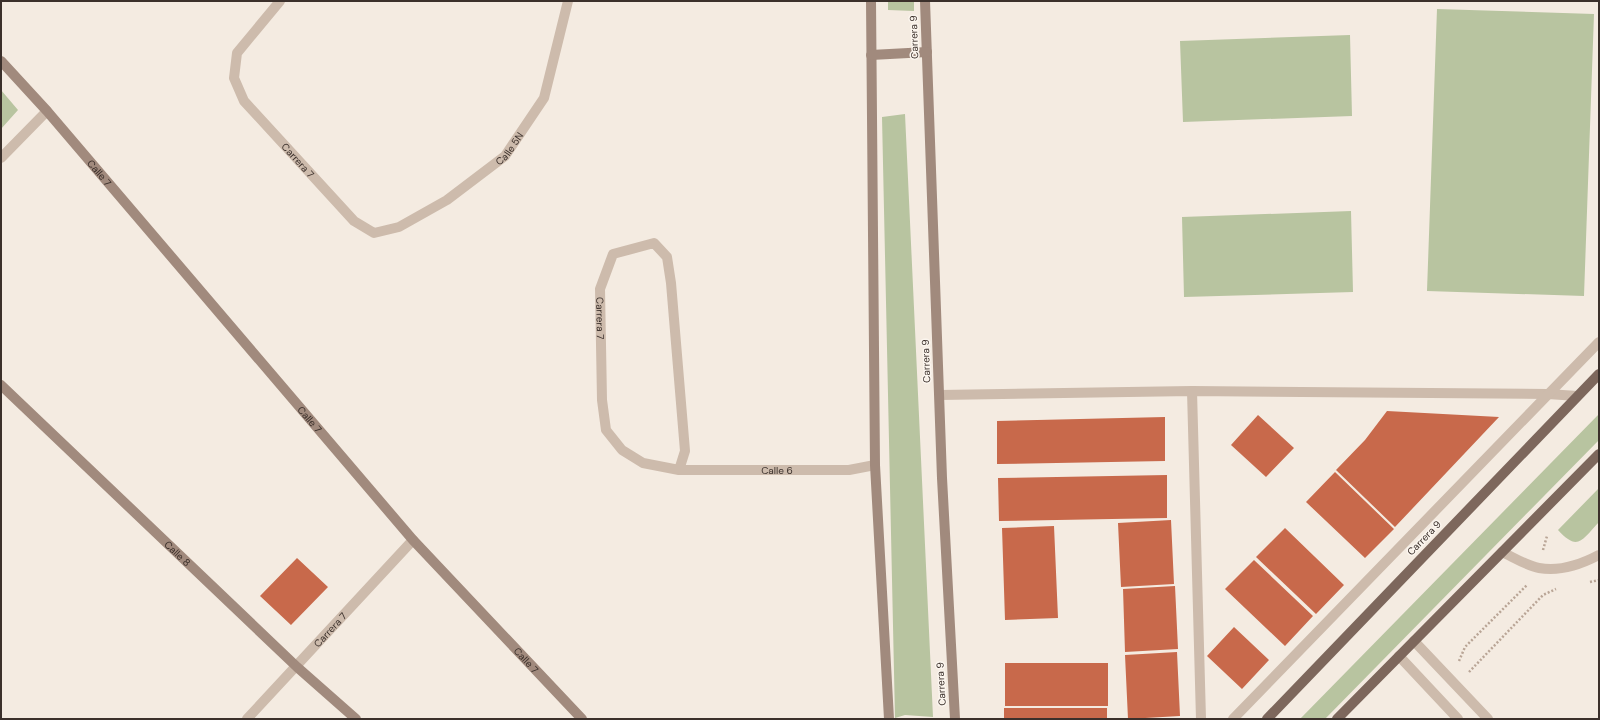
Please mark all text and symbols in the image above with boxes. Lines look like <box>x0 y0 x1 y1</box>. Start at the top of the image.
street label: Carrera 9 <box>907 15 921 59</box>
street label: Calle 5N <box>493 129 526 168</box>
street label: Carrera 7 <box>279 140 317 180</box>
street label: Calle 7 <box>85 157 115 189</box>
street label: Carrera 7 <box>594 297 607 340</box>
street label: Carrera 9 <box>919 339 933 383</box>
street label: Calle 7 <box>295 403 325 435</box>
street label: Calle 6 <box>761 464 793 477</box>
street label: Carrera 9 <box>1404 518 1444 558</box>
street label: Calle 8 <box>162 538 194 569</box>
street label: Carrera 7 <box>311 609 349 650</box>
street label: Calle 7 <box>511 644 542 676</box>
street label: Carrera 9 <box>933 662 949 706</box>

